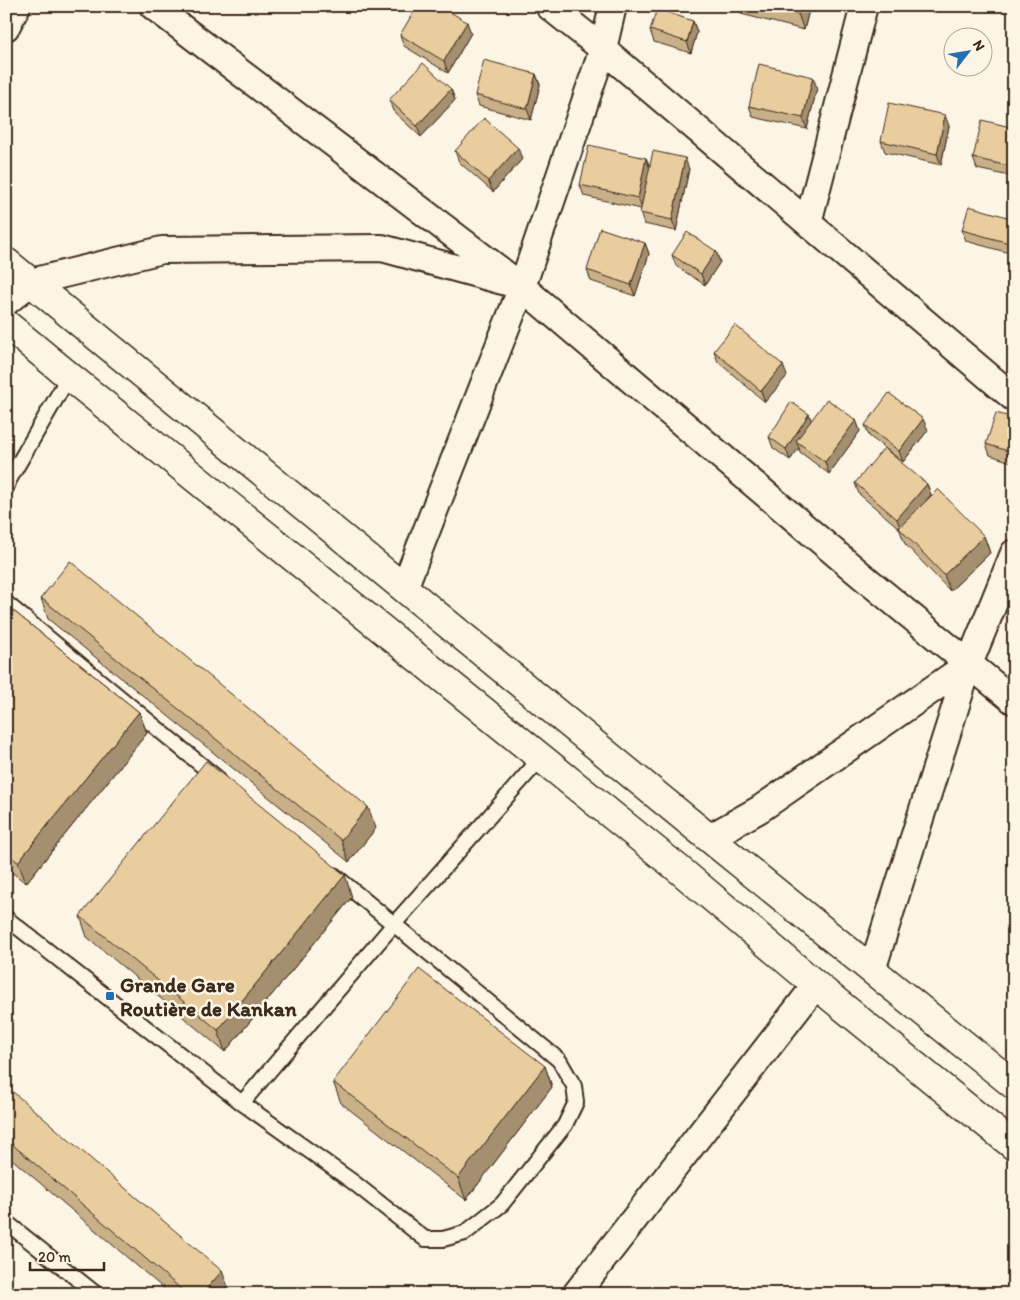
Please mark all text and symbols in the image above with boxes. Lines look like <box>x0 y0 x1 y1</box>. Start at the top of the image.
north arrow <box>942 28 992 78</box>
text: N <box>969 37 988 54</box>
place label: Grande Gare Routière de Kankan <box>120 972 297 1021</box>
marker: Grande Gare Routière de Kankan <box>104 990 116 1002</box>
scale bar <box>30 1240 104 1272</box>
text: 20 m <box>38 1248 72 1266</box>

